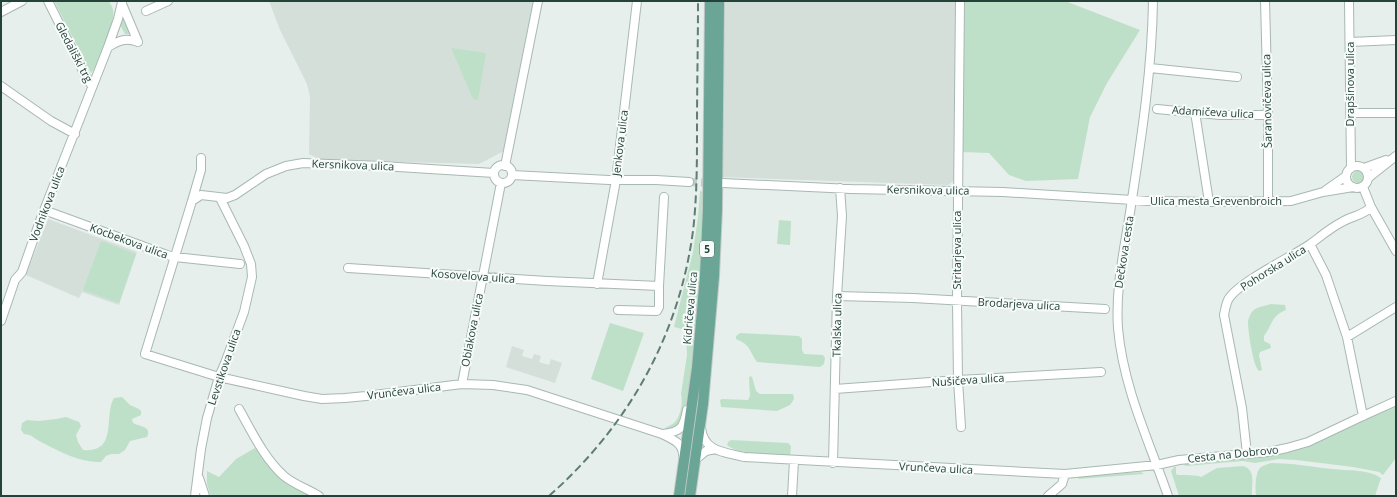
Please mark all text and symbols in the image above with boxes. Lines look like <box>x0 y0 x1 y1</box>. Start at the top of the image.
street label: Gledališki trg <box>52 19 97 85</box>
street label: Drapšinova ulica <box>1342 42 1357 126</box>
street label: Šaranovičeva ulica <box>1258 54 1275 148</box>
street label: Adamičeva ulica <box>1172 102 1255 121</box>
street label: Jenkova ulica <box>608 109 631 178</box>
street label: Kersnikova ulica <box>311 156 395 173</box>
street label: Vodnikova ulica <box>25 164 68 244</box>
street label: Kersnikova ulica <box>887 181 969 198</box>
street label: Ulica mesta Grevenbroich <box>1150 193 1282 208</box>
street label: Stritarjeva ulica <box>949 211 964 289</box>
street label: Dečkova cesta <box>1110 215 1137 289</box>
street label: Kocbekova ulica <box>88 219 170 262</box>
road number: 5 <box>700 241 714 257</box>
street label: Pohorska ulica <box>1237 241 1308 294</box>
street label: Kosovelova ulica <box>430 265 516 286</box>
street label: Kidričeva ulica <box>679 271 700 345</box>
street label: Oblakova ulica <box>457 292 486 368</box>
street label: Tkalska ulica <box>828 293 845 357</box>
street label: Brodarjeva ulica <box>977 294 1061 313</box>
street label: Levstikova ulica <box>203 327 244 407</box>
street label: Nušičeva ulica <box>931 369 1005 390</box>
street label: Vrunčeva ulica <box>366 379 442 402</box>
street label: Cesta na Dobrovo <box>1187 441 1280 466</box>
street label: Vrunčeva ulica <box>899 458 973 477</box>

